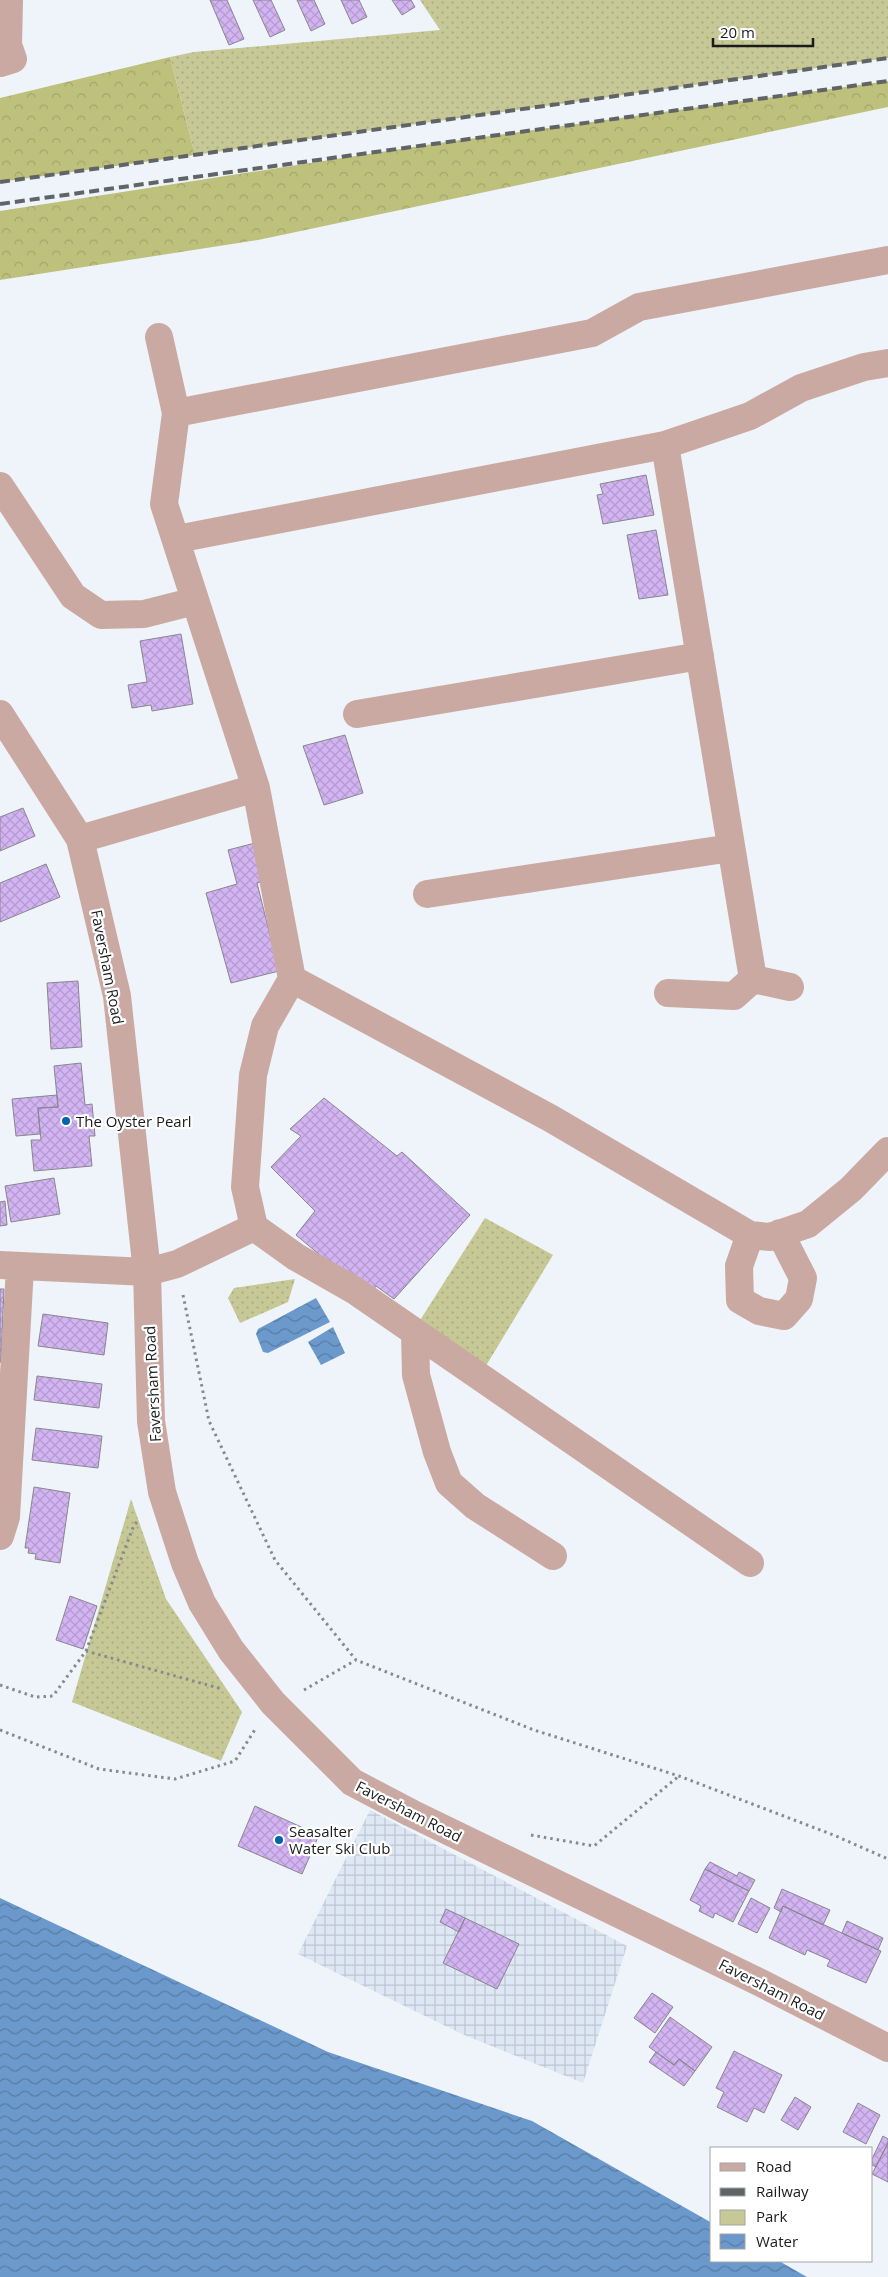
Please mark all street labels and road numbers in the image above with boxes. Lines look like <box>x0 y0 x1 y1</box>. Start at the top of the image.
street label: Faversham Road <box>87 908 129 1026</box>
street label: Faversham Road <box>139 1325 165 1443</box>
street label: Faversham Road <box>353 1776 465 1846</box>
street label: Faversham Road <box>716 1954 828 2024</box>

